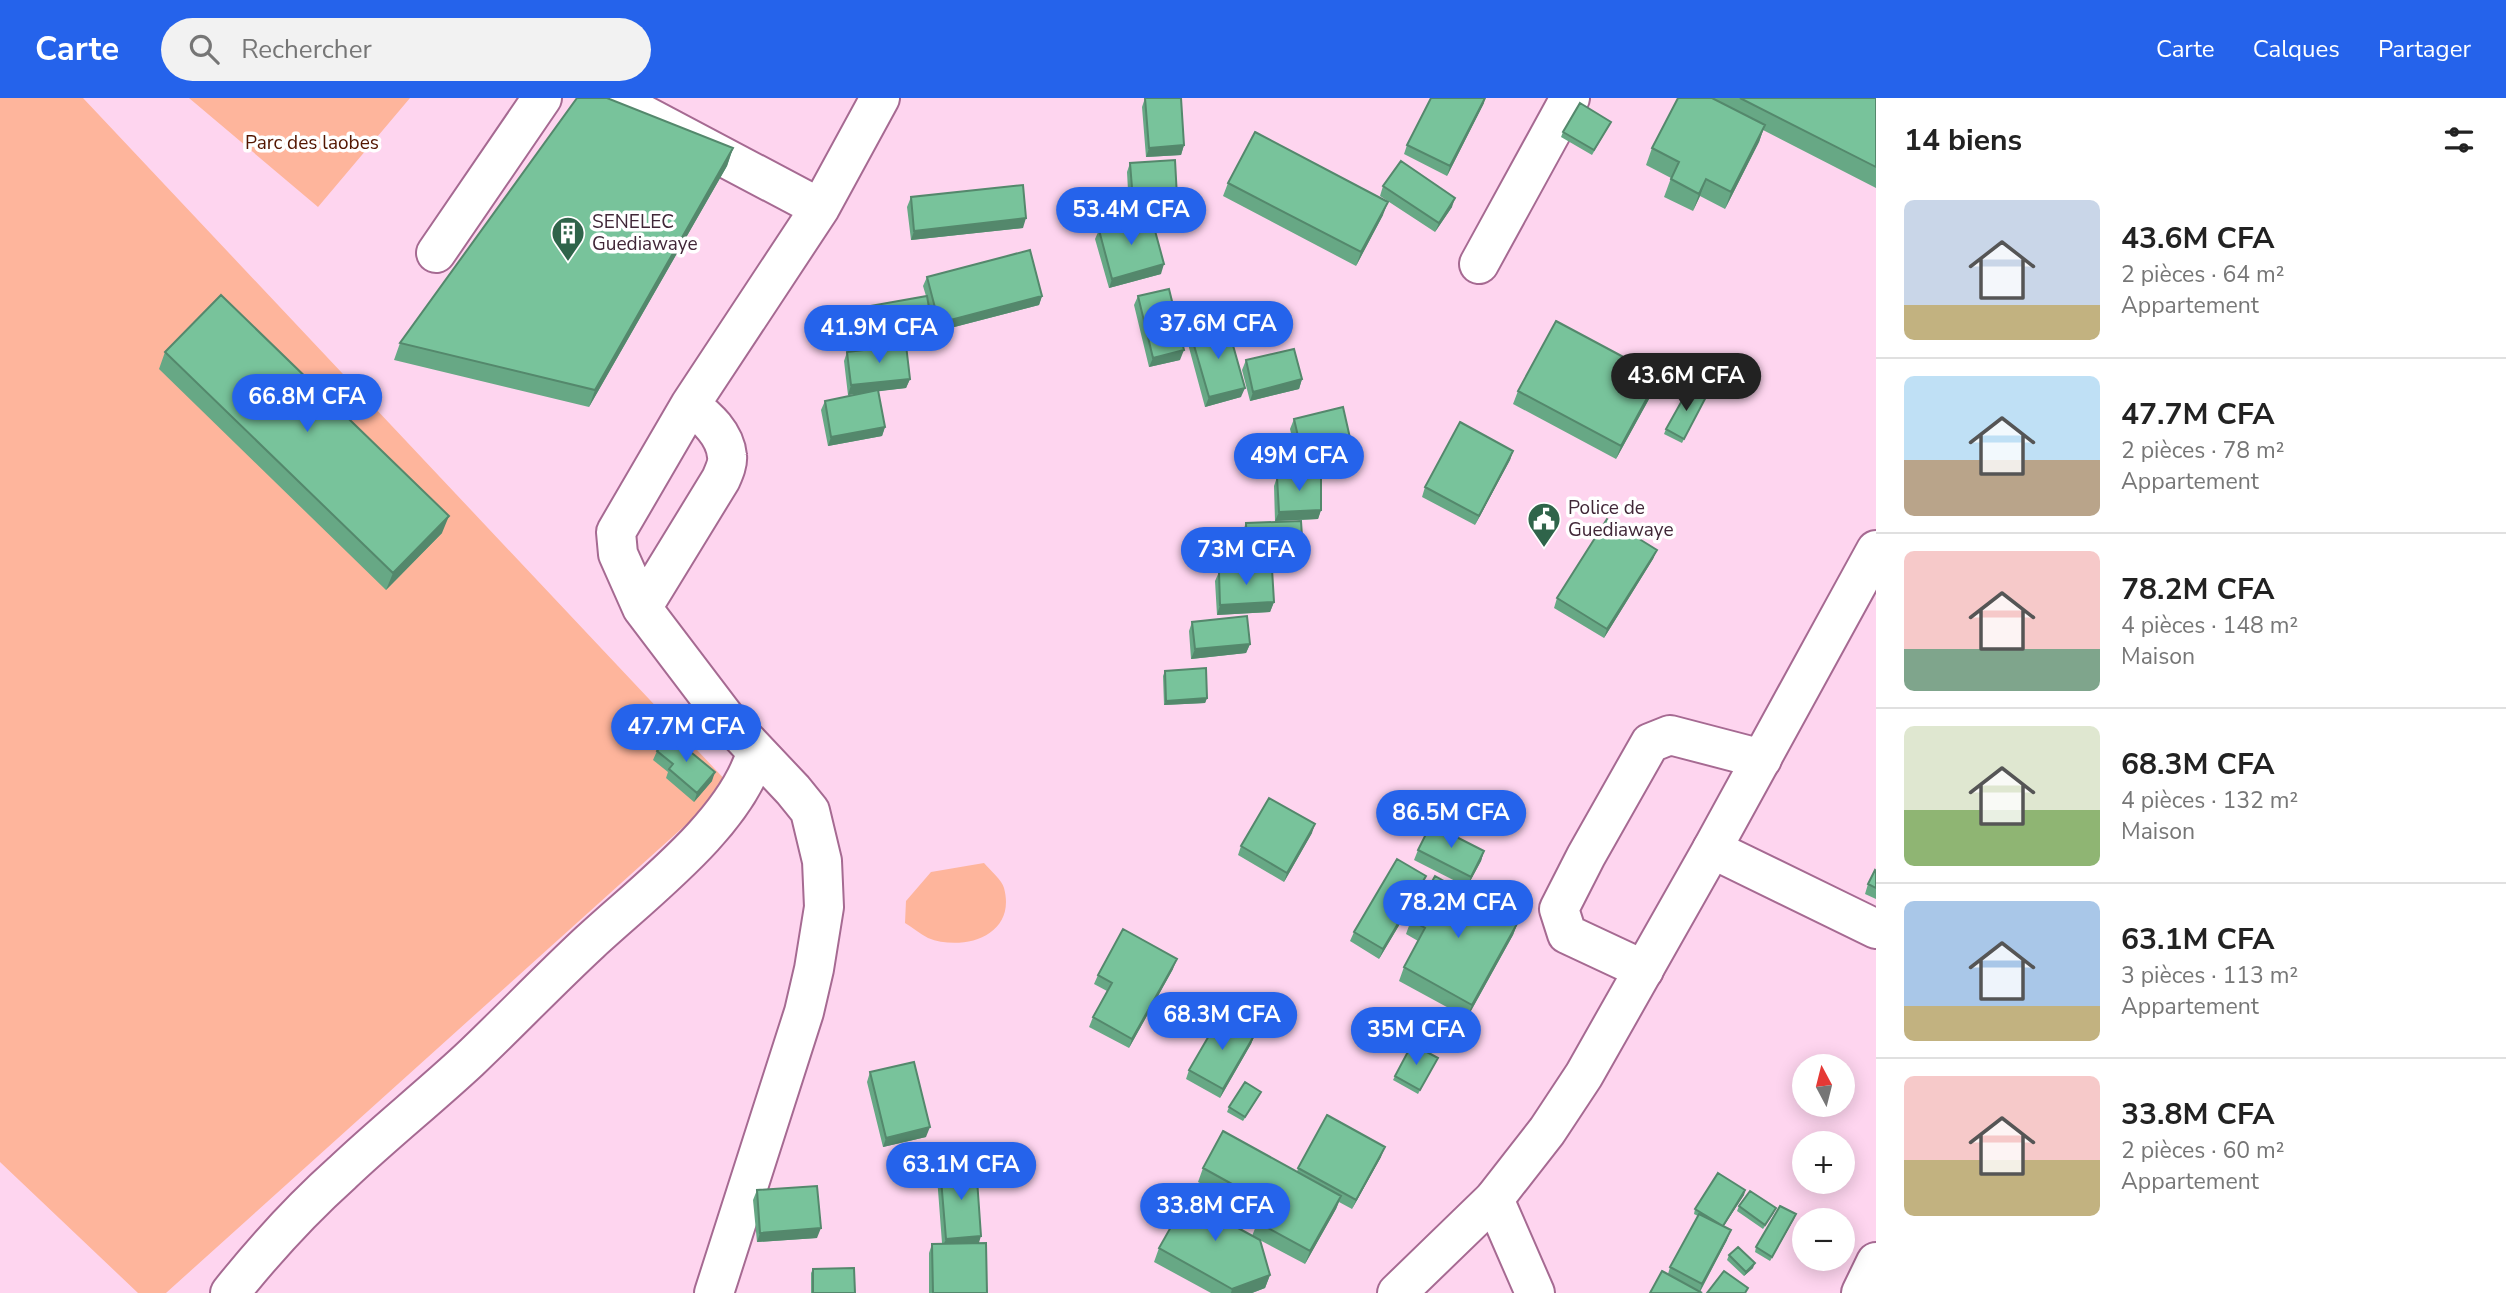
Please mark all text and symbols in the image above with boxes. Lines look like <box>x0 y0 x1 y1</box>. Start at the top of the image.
search box <box>161 18 651 81</box>
text: Carte <box>35 27 119 72</box>
icon: search <box>185 30 223 68</box>
text: Rechercher <box>241 32 372 67</box>
text: Carte <box>2156 33 2215 65</box>
text: Calques <box>2253 33 2340 65</box>
text: Partager <box>2378 33 2471 65</box>
text: 14 biens <box>1904 120 2022 161</box>
icon: filters <box>2440 121 2478 159</box>
park label: Parc des laobes <box>245 130 379 156</box>
pin: 53.4M CFA <box>1051 188 1211 247</box>
text: 53.4M CFA <box>1072 194 1190 225</box>
place label: SENELEC Guediawaye <box>592 209 698 257</box>
building icon: SENELEC Guediawaye <box>549 214 587 263</box>
text: 43.6M CFA <box>2121 218 2274 259</box>
icon: home <box>1960 228 2044 312</box>
text: 2 pièces · 64 m² <box>2121 259 2284 290</box>
text: Appartement <box>2121 290 2259 321</box>
pin: 37.6M CFA <box>1138 302 1298 361</box>
pin: 41.9M CFA <box>799 306 959 365</box>
text: 37.6M CFA <box>1159 308 1277 339</box>
text: 41.9M CFA <box>820 312 938 343</box>
pin: 43.6M CFA <box>1606 354 1766 413</box>
text: 43.6M CFA <box>1627 360 1745 391</box>
pin: 66.8M CFA <box>227 374 387 434</box>
text: 66.8M CFA <box>248 381 366 412</box>
text: 47.7M CFA <box>2121 394 2274 435</box>
icon: home <box>1960 404 2044 488</box>
pin: 49M CFA <box>1234 434 1364 493</box>
text: 2 pièces · 78 m² <box>2121 435 2284 466</box>
text: 49M CFA <box>1250 440 1348 471</box>
text: Appartement <box>2121 466 2259 497</box>
place label: Police de Guediawaye <box>1568 495 1674 543</box>
public building icon: Police de Guediawaye <box>1525 500 1563 549</box>
pin: 73M CFA <box>1181 528 1311 587</box>
text: 73M CFA <box>1197 534 1295 565</box>
text: 78.2M CFA <box>2121 569 2274 610</box>
icon: home <box>1960 579 2044 663</box>
text: 4 pièces · 148 m² <box>2121 610 2298 641</box>
text: Maison <box>2121 641 2195 672</box>
pin: 47.7M CFA <box>606 704 766 764</box>
text: 47.7M CFA <box>627 711 745 742</box>
text: 68.3M CFA <box>2121 744 2274 785</box>
icon: home <box>1960 754 2044 838</box>
text: 4 pièces · 132 m² <box>2121 785 2298 816</box>
pin: 86.5M CFA <box>1371 790 1531 850</box>
text: 86.5M CFA <box>1392 797 1510 828</box>
text: Maison <box>2121 816 2195 847</box>
pin: 78.2M CFA <box>1378 880 1538 940</box>
text: 78.2M CFA <box>1399 887 1517 918</box>
text: 63.1M CFA <box>2121 919 2274 960</box>
icon: home <box>1960 929 2044 1013</box>
text: 3 pièces · 113 m² <box>2121 960 2298 991</box>
text: Appartement <box>2121 991 2259 1022</box>
pin: 68.3M CFA <box>1142 992 1302 1052</box>
text: 68.3M CFA <box>1163 999 1281 1030</box>
pin: 35M CFA <box>1351 1007 1481 1067</box>
text: 35M CFA <box>1367 1014 1465 1045</box>
north arrow <box>1792 1054 1855 1116</box>
map controls <box>1792 1054 1855 1271</box>
text: 33.8M CFA <box>2121 1094 2274 1135</box>
icon: home <box>1960 1104 2044 1188</box>
button: + <box>1792 1131 1855 1194</box>
text: 2 pièces · 60 m² <box>2121 1135 2284 1166</box>
pin: 63.1M CFA <box>881 1142 1041 1202</box>
text: 63.1M CFA <box>902 1149 1020 1180</box>
text: Appartement <box>2121 1166 2259 1197</box>
pin: 33.8M CFA <box>1135 1184 1295 1243</box>
text: 33.8M CFA <box>1156 1190 1274 1221</box>
button: − <box>1792 1208 1855 1271</box>

